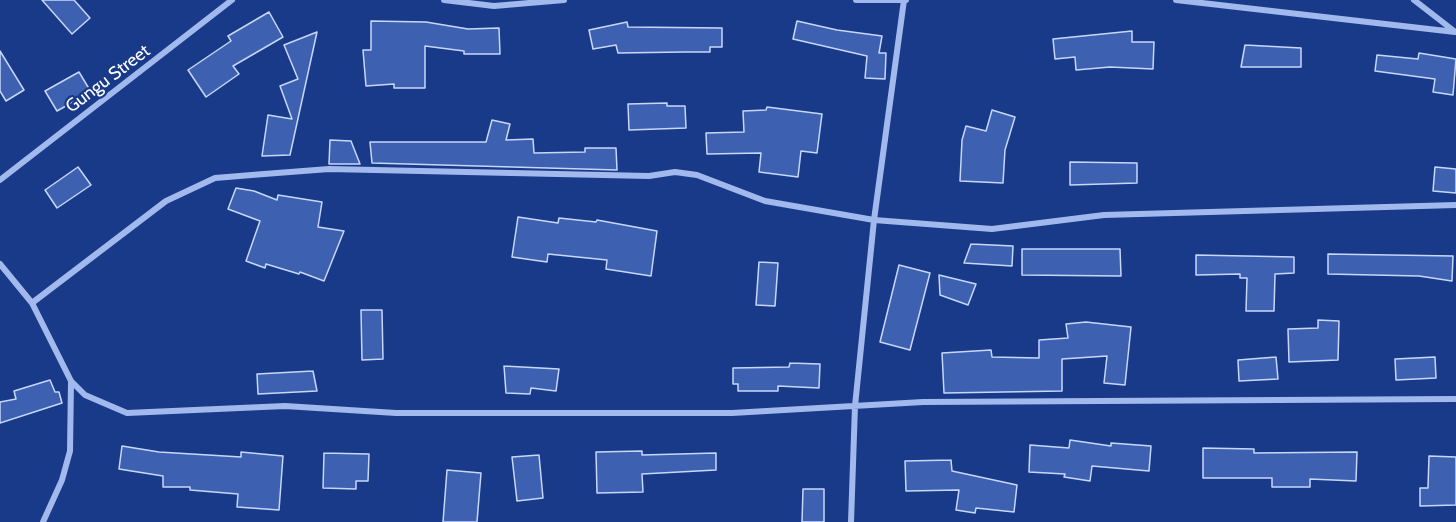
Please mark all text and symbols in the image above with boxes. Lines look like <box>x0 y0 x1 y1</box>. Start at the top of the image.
street label: Gungu Street <box>62 40 154 118</box>

